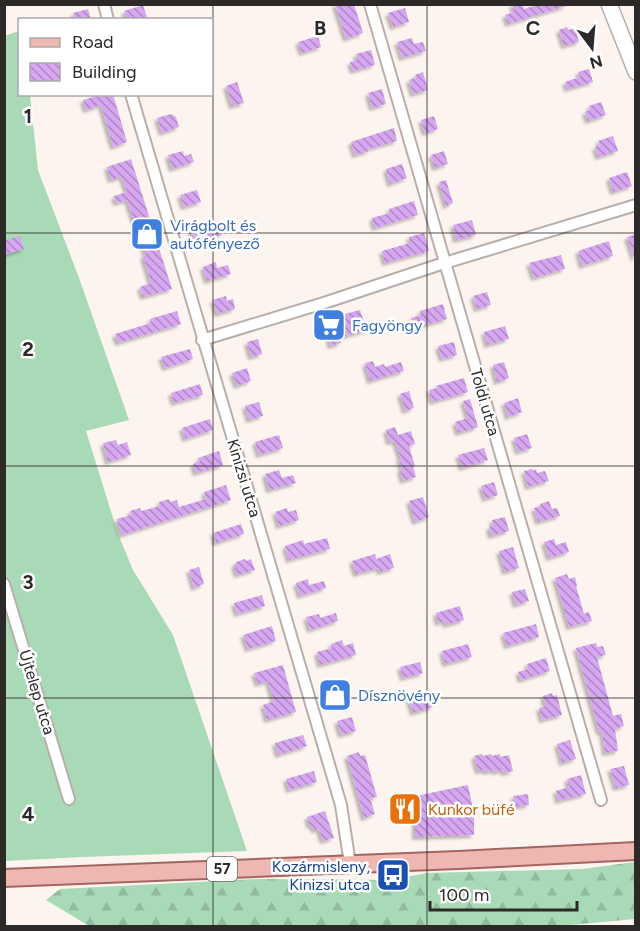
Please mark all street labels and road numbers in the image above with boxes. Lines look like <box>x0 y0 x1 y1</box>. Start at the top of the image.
street label: Toldi utca <box>466 366 504 438</box>
street label: Kinizsi utca <box>223 437 265 519</box>
street label: Újtelep utca <box>15 647 59 737</box>
road number: 57 <box>207 857 237 881</box>

